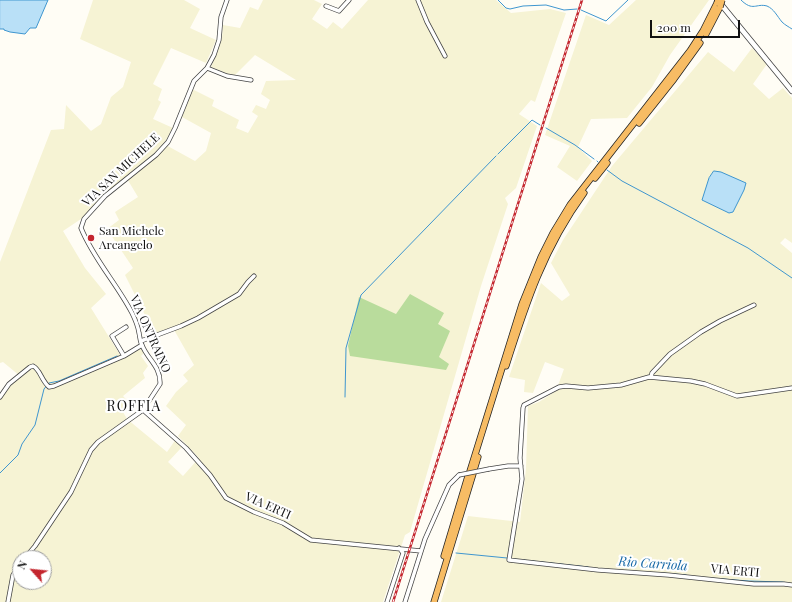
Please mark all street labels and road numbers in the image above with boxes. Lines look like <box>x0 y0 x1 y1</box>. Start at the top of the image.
street label: VIA SAN MICHELE <box>79 130 163 210</box>
street label: VIA ONTRAINO <box>126 293 174 375</box>
street label: VIA ERTI <box>243 490 293 522</box>
street label: VIA ERTI <box>710 562 760 580</box>

